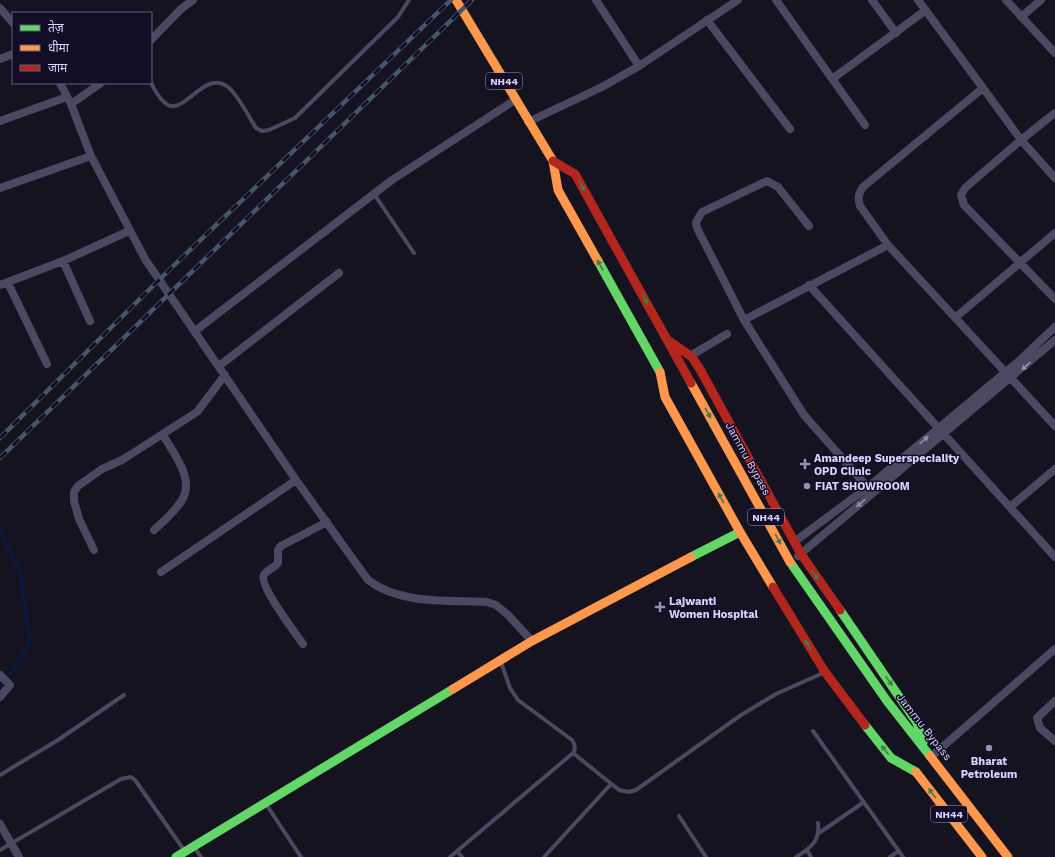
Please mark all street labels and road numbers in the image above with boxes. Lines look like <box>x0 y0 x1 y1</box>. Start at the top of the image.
road number: NH44 <box>486 73 522 89</box>
street label: Jammu Bypass <box>723 420 773 498</box>
road number: NH44 <box>748 509 784 525</box>
street label: Jammu Bypass <box>894 691 954 763</box>
road number: NH44 <box>931 806 967 822</box>

